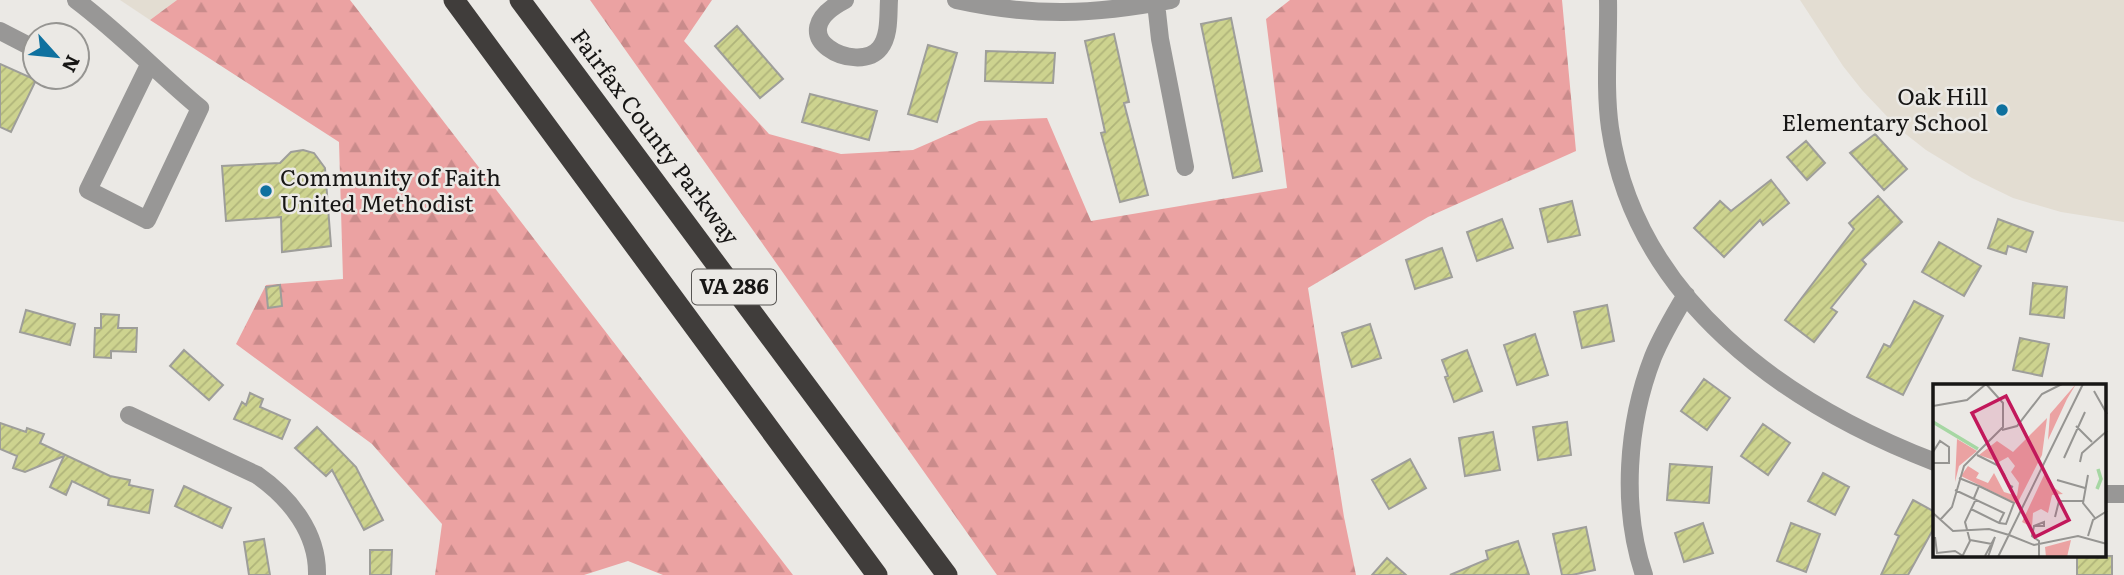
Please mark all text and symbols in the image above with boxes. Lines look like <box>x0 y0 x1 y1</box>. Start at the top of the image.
north arrow <box>21 21 91 91</box>
street label: Fairfax County Parkway <box>564 21 750 251</box>
text: N <box>56 51 88 78</box>
place label: Oak Hill Elementary School <box>1781 78 1988 138</box>
marker: Oak Hill Elementary School <box>1994 102 2010 118</box>
place label: Community of Faith United Methodist <box>280 159 501 219</box>
marker: Community of Faith United Methodist <box>258 183 274 199</box>
road number: VA 286 <box>692 270 776 304</box>
inset map <box>1933 384 2106 558</box>

